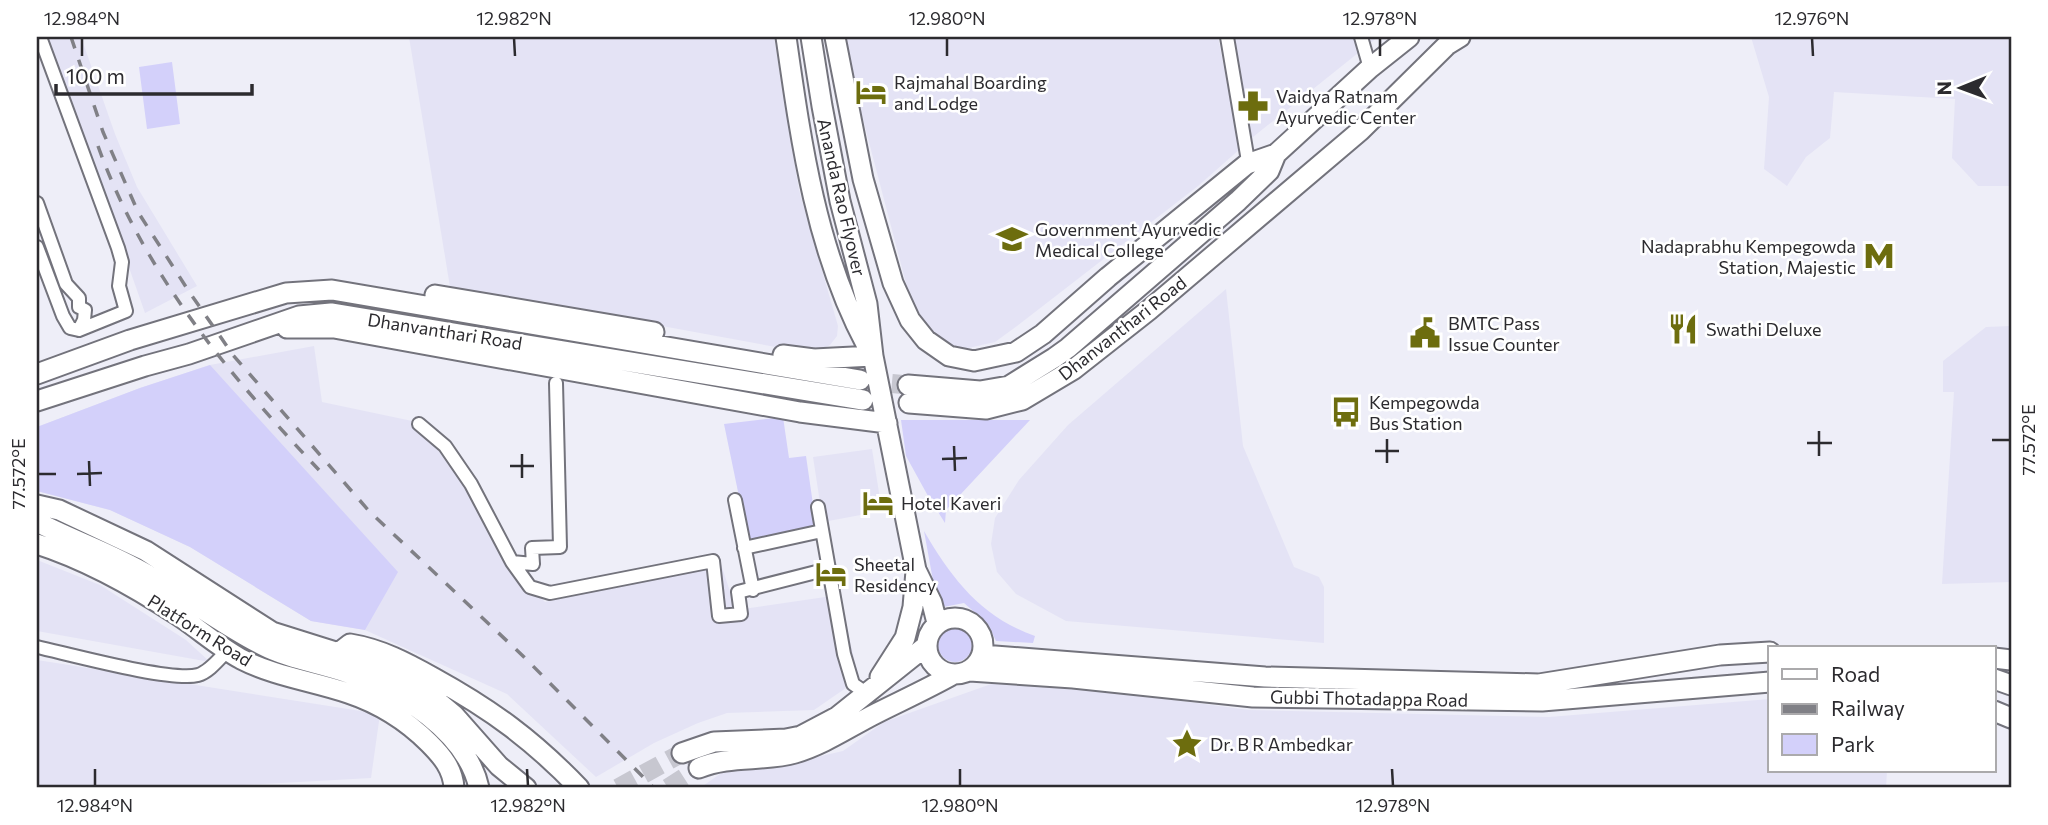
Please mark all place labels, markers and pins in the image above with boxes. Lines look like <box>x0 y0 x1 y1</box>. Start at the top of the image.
place label: Rajmahal Boarding and Lodge <box>894 71 1047 114</box>
hotel icon: Rajmahal Boarding and Lodge <box>854 75 888 109</box>
place label: Vaidya Ratnam Ayurvedic Center <box>1276 85 1416 128</box>
pharmacy icon: Vaidya Ratnam Ayurvedic Center <box>1236 89 1270 123</box>
place label: Government Ayurvedic Medical College <box>1035 218 1222 261</box>
school or university icon: Government Ayurvedic Medical College <box>995 222 1029 256</box>
place label: Nadaprabhu Kempegowda Station, Majestic <box>1641 235 1856 278</box>
metro station icon: Nadaprabhu Kempegowda Station, Majestic <box>1862 239 1896 273</box>
place label: BMTC Pass Issue Counter <box>1448 312 1560 355</box>
restaurant icon: Swathi Deluxe <box>1666 312 1700 346</box>
public building icon: BMTC Pass Issue Counter <box>1408 316 1442 350</box>
place label: Swathi Deluxe <box>1706 318 1822 340</box>
place label: Kempegowda Bus Station <box>1369 391 1480 434</box>
bus stop icon: Kempegowda Bus Station <box>1329 395 1363 429</box>
hotel icon: Hotel Kaveri <box>861 486 895 520</box>
place label: Hotel Kaveri <box>901 492 1001 514</box>
place label: Sheetal Residency <box>854 553 936 596</box>
hotel icon: Sheetal Residency <box>814 557 848 591</box>
place icon: Dr. B R Ambedkar <box>1170 727 1204 761</box>
place label: Dr. B R Ambedkar <box>1210 733 1353 755</box>

